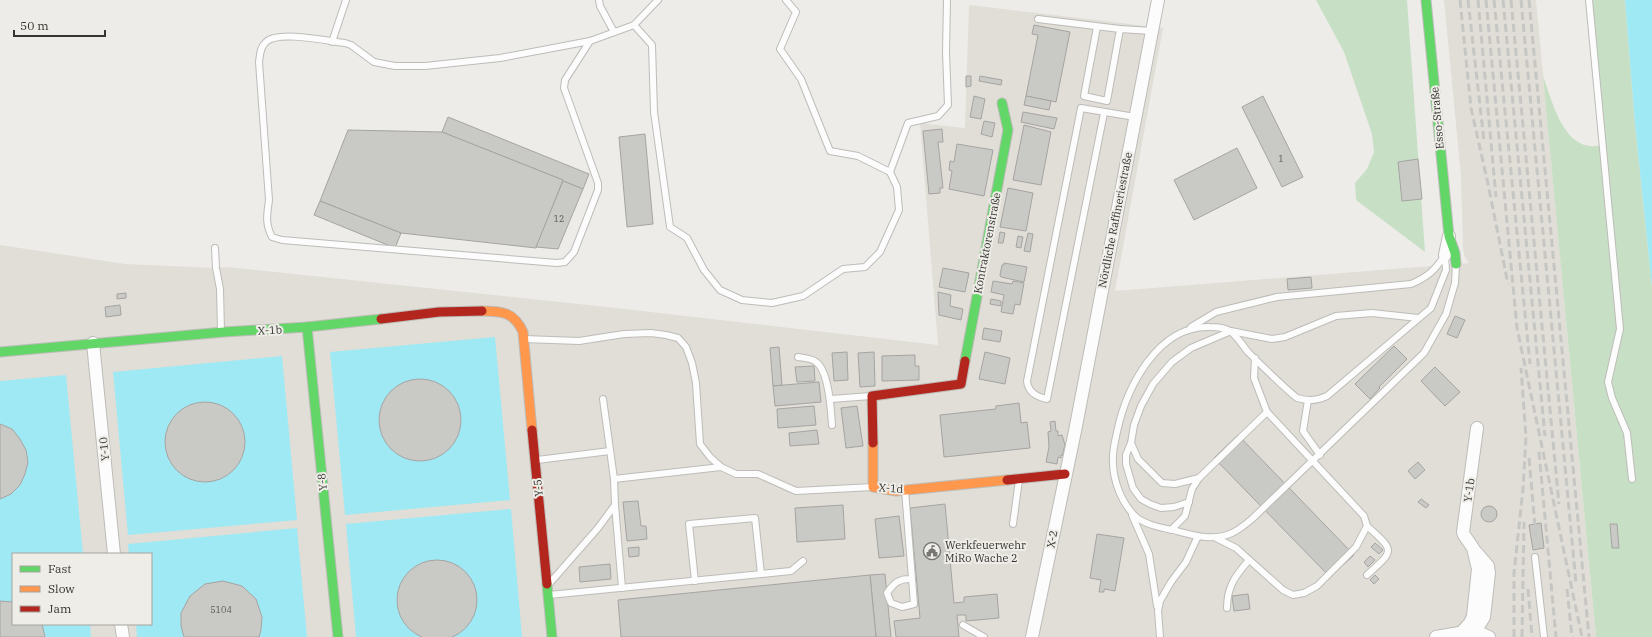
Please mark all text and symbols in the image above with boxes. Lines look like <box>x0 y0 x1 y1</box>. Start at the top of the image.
scale bar <box>14 12 105 38</box>
text: 50 m <box>20 18 49 33</box>
street label: Esso-Straße <box>1427 86 1447 150</box>
street label: Nördliche Raffineriestraße <box>1095 151 1135 289</box>
house number: 1 <box>1278 153 1284 164</box>
street label: Kontraktorenstraße <box>970 191 1004 295</box>
house number: 12 <box>554 213 564 224</box>
street label: X-1b <box>257 322 283 338</box>
street label: Y-10 <box>96 436 112 462</box>
street label: Y-8 <box>314 473 330 491</box>
street label: Y-1b <box>1460 477 1478 503</box>
street label: Y-5 <box>530 479 546 497</box>
street label: X-1d <box>878 480 904 496</box>
street label: X-2 <box>1043 529 1061 549</box>
place label: Werkfeuerwehr MiRo Wache 2 <box>945 538 1026 565</box>
public building icon: Werkfeuerwehr MiRo Wache 2 <box>922 541 942 561</box>
legend <box>12 553 152 625</box>
text: Fast <box>48 561 72 576</box>
text: Slow <box>48 581 75 596</box>
text: Jam <box>48 601 72 616</box>
house number: 5104 <box>210 604 232 615</box>

